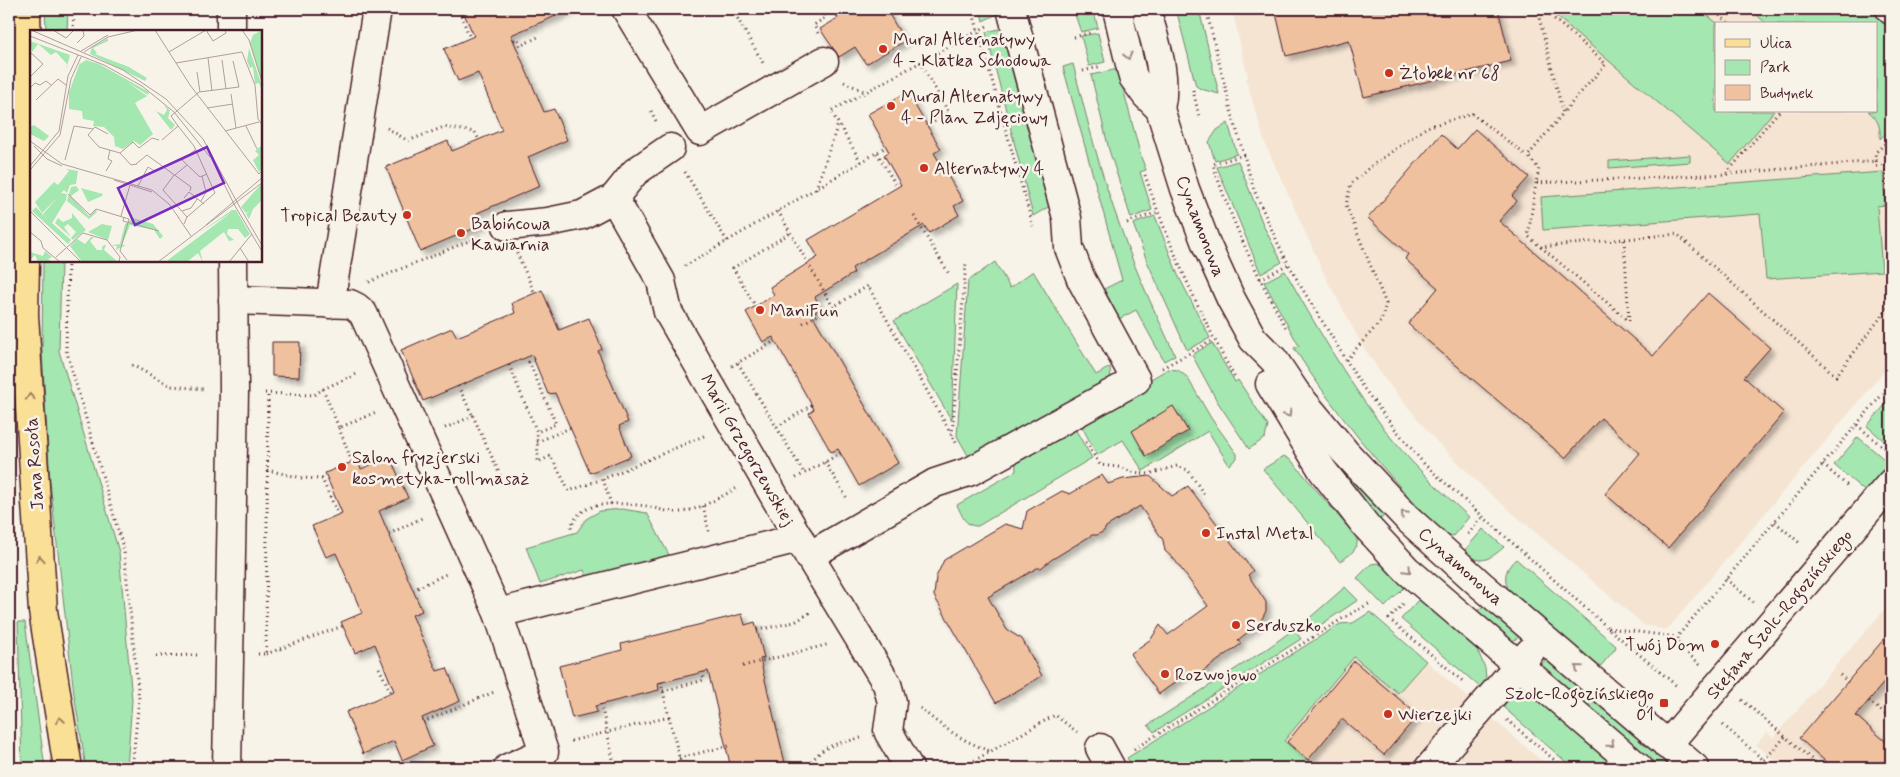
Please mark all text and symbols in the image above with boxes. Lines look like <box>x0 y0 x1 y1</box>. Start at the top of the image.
legend <box>1715 22 1878 112</box>
place label: Mural Alternatywy 4 - Klatka Schodowa <box>893 28 1051 73</box>
inset map <box>30 30 262 262</box>
text: Ulica <box>1760 34 1793 54</box>
marker: Mural Alternatywy 4 - Klatka Schodowa <box>877 43 889 55</box>
one-way arrow <box>1122 52 1133 61</box>
text: Park <box>1760 58 1790 78</box>
place label: Żłobek nr 68 <box>1399 62 1500 86</box>
marker: Żłobek nr 68 <box>1383 67 1395 79</box>
text: Budynek <box>1760 84 1814 104</box>
place label: Mural Alternatywy 4 - Plan Zdjęciowy <box>901 85 1048 130</box>
marker: Mural Alternatywy 4 - Plan Zdjęciowy <box>885 100 897 112</box>
place label: Alternatywy 4 <box>934 157 1044 181</box>
marker: Alternatywy 4 <box>918 162 930 174</box>
street label: Cynamonowa <box>1170 172 1230 281</box>
place label: Tropical Beauty <box>280 204 397 228</box>
marker: Tropical Beauty <box>401 209 413 221</box>
place label: Babińcowa Kawiarnia <box>471 212 551 257</box>
marker: Babińcowa Kawiarnia <box>455 227 467 239</box>
place label: ManiFun <box>770 299 839 323</box>
marker: ManiFun <box>754 304 766 316</box>
street label: Marii Grzegorzewskiej <box>694 370 800 531</box>
one-way arrow <box>24 393 35 401</box>
one-way arrow <box>1282 408 1292 417</box>
street label: Jana Rosoła <box>20 417 50 511</box>
place label: Salon fryzjerski kosmetyka-rollmasaż <box>352 446 529 491</box>
marker: Salon fryzjerski kosmetyka-rollmasaż <box>336 461 348 473</box>
one-way arrow <box>1401 511 1410 520</box>
place label: Instal Metal <box>1216 522 1314 546</box>
street label: Cynamonowa <box>1413 522 1508 611</box>
street label: Stefana Szolc-Rogozińskiego <box>1701 524 1860 706</box>
marker: Instal Metal <box>1200 527 1212 539</box>
one-way arrow <box>34 555 45 563</box>
one-way arrow <box>1402 564 1411 573</box>
place label: Serduszko <box>1246 614 1321 638</box>
marker: Serduszko <box>1230 619 1242 631</box>
place label: Twój Dom <box>1625 633 1705 657</box>
marker: Twój Dom <box>1709 638 1721 650</box>
place label: Rozwojowo <box>1175 663 1257 687</box>
one-way arrow <box>1575 665 1584 674</box>
marker: Rozwojowo <box>1159 668 1171 680</box>
place label: Szolc-Rogozińskiego 01 <box>1505 682 1654 727</box>
marker: Szolc-Rogozińskiego 01 <box>1658 697 1670 709</box>
place label: Wierzejki <box>1398 703 1472 727</box>
marker: Wierzejki <box>1382 708 1394 720</box>
one-way arrow <box>55 716 66 724</box>
one-way arrow <box>1605 738 1614 747</box>

